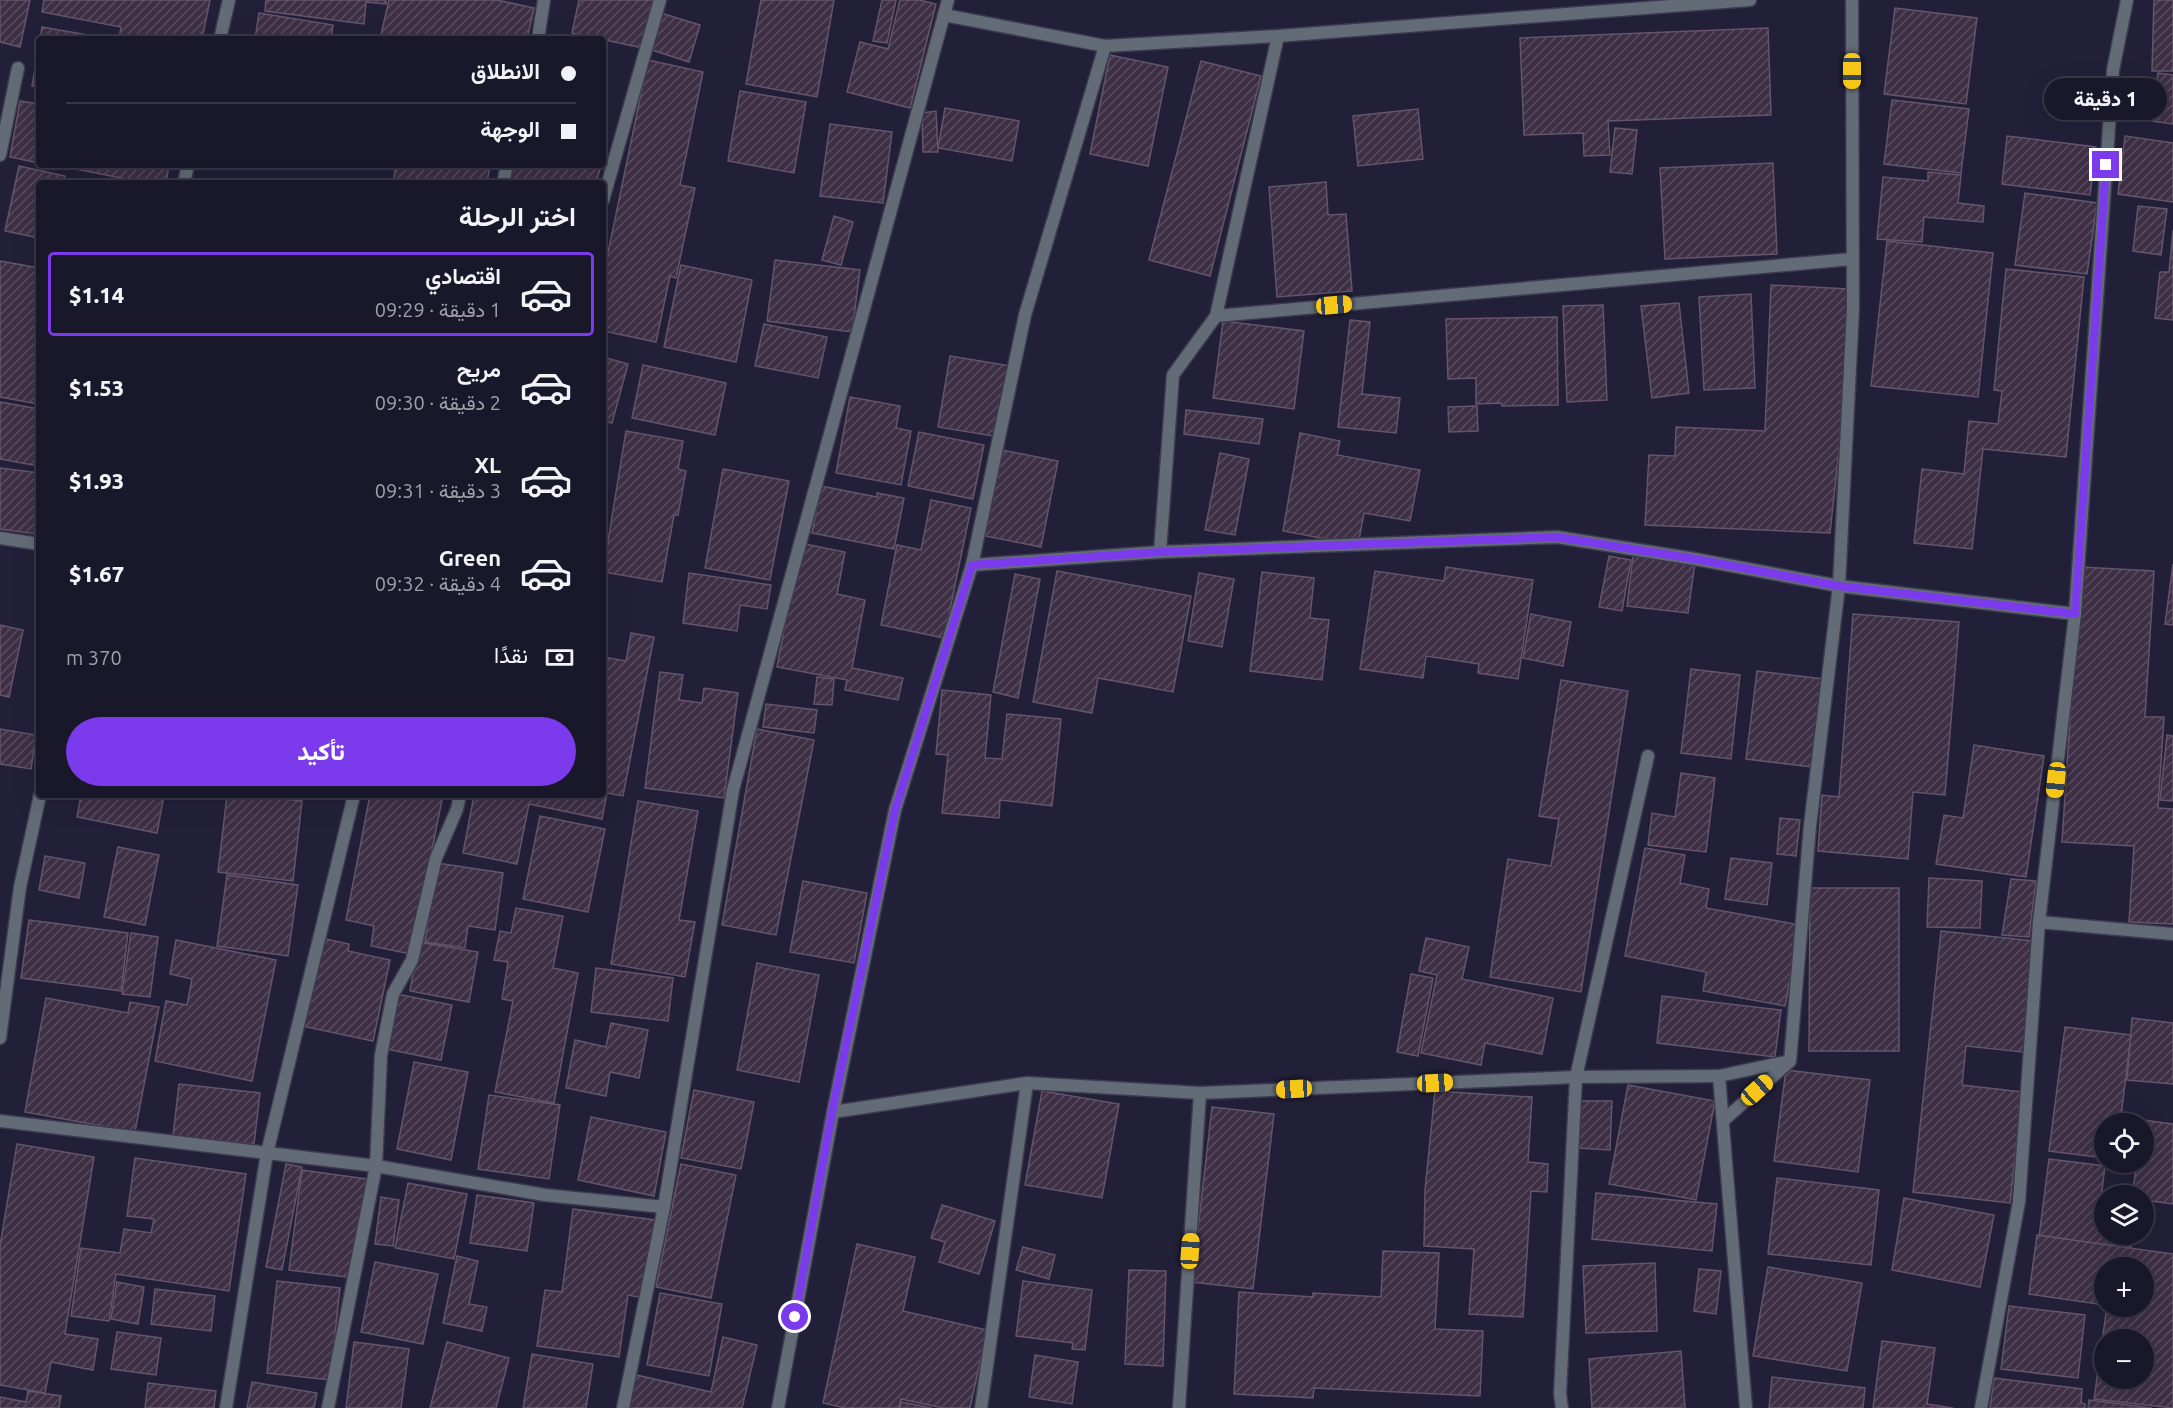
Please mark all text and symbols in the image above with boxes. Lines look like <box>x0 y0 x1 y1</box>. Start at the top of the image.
car <box>1843 53 1861 89</box>
text: الانطلاق <box>471 58 540 83</box>
callout: 1 دقيقة <box>2044 78 2168 120</box>
text: 1 دقيقة <box>2074 87 2137 110</box>
text: الوجهة <box>480 116 540 141</box>
route end <box>2092 151 2119 178</box>
text: اختر الرحلة <box>459 201 576 231</box>
text: اقتصادي <box>425 263 501 288</box>
icon: car <box>519 267 573 321</box>
text: $1.14 <box>69 282 124 307</box>
car <box>1315 294 1353 316</box>
text: 1 دقيقة · 09:29 <box>375 298 501 321</box>
text: مريح <box>457 356 501 381</box>
icon: car <box>519 360 573 414</box>
text: $1.53 <box>69 375 124 400</box>
text: 2 دقيقة · 09:30 <box>375 391 501 414</box>
text: XL <box>474 452 501 477</box>
icon: car <box>519 453 573 507</box>
text: $1.93 <box>69 468 124 493</box>
text: 3 دقيقة · 09:31 <box>375 479 501 502</box>
text: Green <box>439 545 501 570</box>
icon: car <box>519 546 573 600</box>
text: $1.67 <box>69 561 124 586</box>
text: 4 دقيقة · 09:32 <box>375 572 501 595</box>
icon: cash <box>543 641 576 674</box>
text: نقدًا <box>494 642 528 667</box>
text: 370 m <box>66 646 122 669</box>
button: تأكيد <box>66 717 576 786</box>
car <box>2045 761 2067 799</box>
car <box>1738 1071 1776 1109</box>
car <box>1417 1073 1453 1093</box>
car <box>1276 1079 1312 1099</box>
map controls <box>2094 1113 2154 1389</box>
button: locate <box>2094 1113 2154 1173</box>
button: layers <box>2094 1185 2154 1245</box>
car <box>1180 1232 1200 1270</box>
button: + <box>2094 1257 2154 1317</box>
route start <box>781 1303 808 1330</box>
button: − <box>2094 1329 2154 1389</box>

